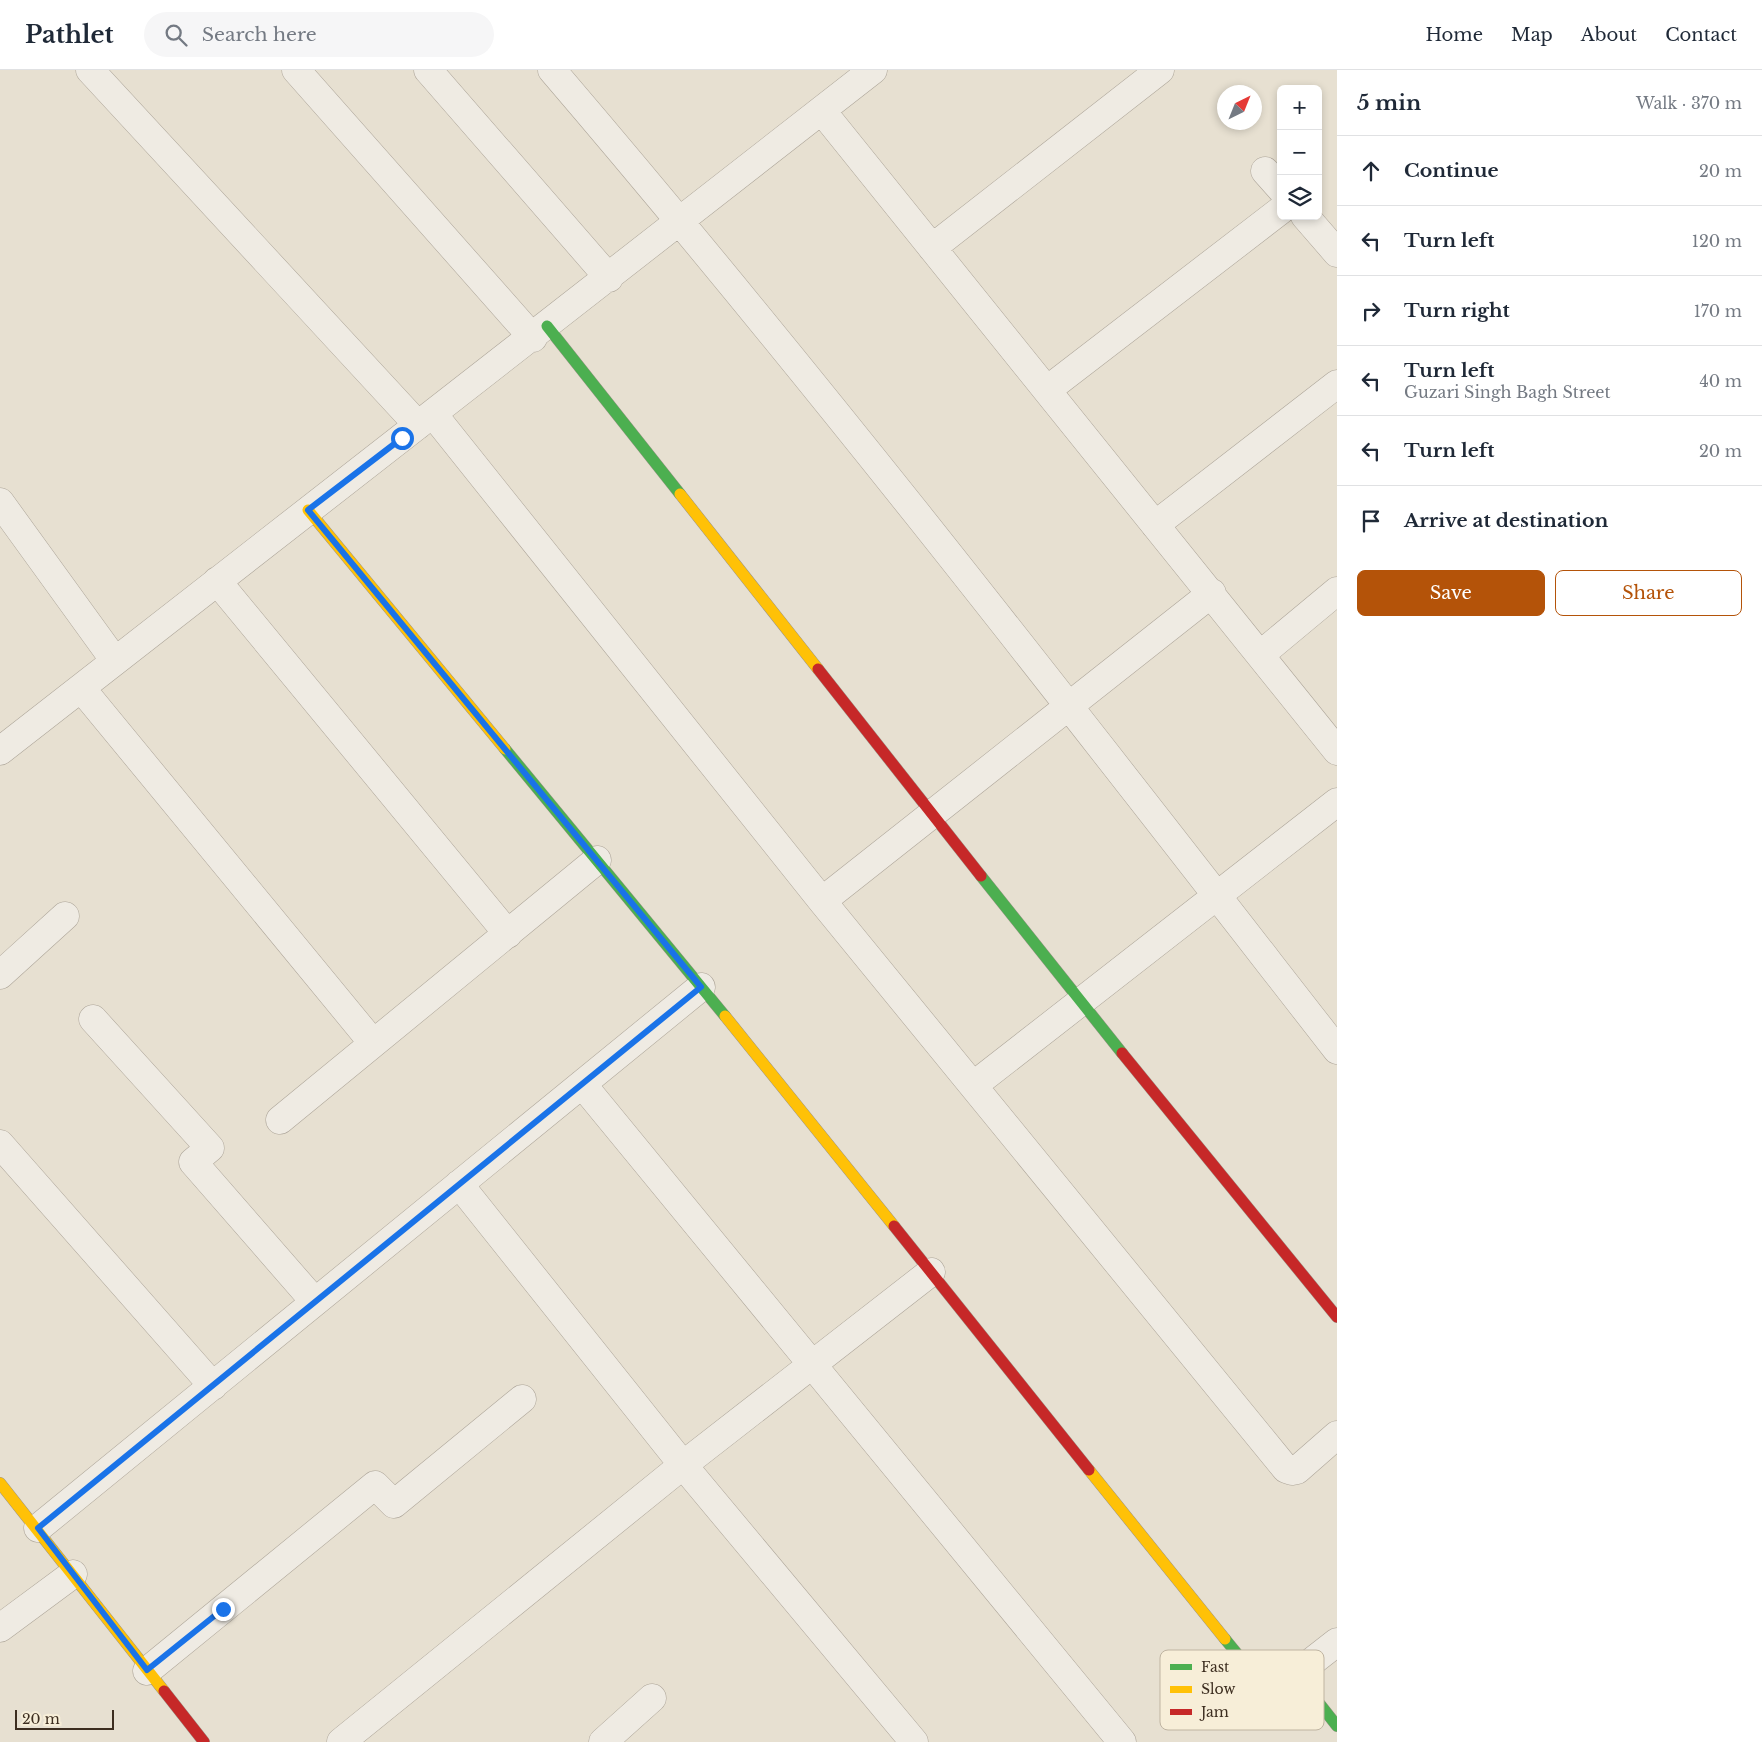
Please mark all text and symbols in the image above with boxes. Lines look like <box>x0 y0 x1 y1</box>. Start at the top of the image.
search box <box>144 12 494 57</box>
text: Pathlet <box>25 20 114 49</box>
icon: search <box>162 21 190 49</box>
text: Search here <box>202 23 317 46</box>
text: Home <box>1425 24 1483 46</box>
text: Map <box>1511 24 1553 46</box>
text: About <box>1581 24 1637 46</box>
text: Contact <box>1665 24 1737 46</box>
north arrow <box>1217 85 1262 130</box>
map controls <box>1277 85 1322 220</box>
button: + <box>1277 85 1322 130</box>
text: 5 min <box>1357 90 1421 116</box>
text: Walk · 370 m <box>1636 93 1742 113</box>
button: − <box>1277 130 1322 175</box>
icon: ahead <box>1357 157 1385 185</box>
text: Continue <box>1404 159 1499 182</box>
text: 20 m <box>1699 161 1742 181</box>
button: layers <box>1277 175 1322 220</box>
icon: left <box>1357 227 1385 255</box>
text: Turn left <box>1404 229 1495 252</box>
text: 120 m <box>1692 231 1742 251</box>
icon: right <box>1357 297 1385 325</box>
text: Turn right <box>1404 299 1510 322</box>
text: 170 m <box>1694 301 1742 321</box>
text: Turn left <box>1404 359 1495 382</box>
icon: left <box>1357 367 1385 395</box>
text: 40 m <box>1699 371 1742 391</box>
text: Guzari Singh Bagh Street <box>1404 382 1611 402</box>
route start <box>391 427 414 450</box>
icon: left <box>1357 437 1385 465</box>
text: Turn left <box>1404 439 1495 462</box>
text: 20 m <box>1699 441 1742 461</box>
icon: arrive <box>1357 507 1385 535</box>
text: Arrive at destination <box>1404 509 1608 532</box>
button: Save <box>1357 570 1545 616</box>
button: Share <box>1555 570 1742 616</box>
route end <box>212 1598 235 1621</box>
legend <box>1160 1650 1324 1730</box>
text: Fast <box>1201 1658 1230 1676</box>
text: Slow <box>1201 1680 1235 1698</box>
text: Jam <box>1199 1703 1229 1721</box>
scale bar <box>15 1707 114 1730</box>
text: 20 m <box>22 1710 60 1728</box>

